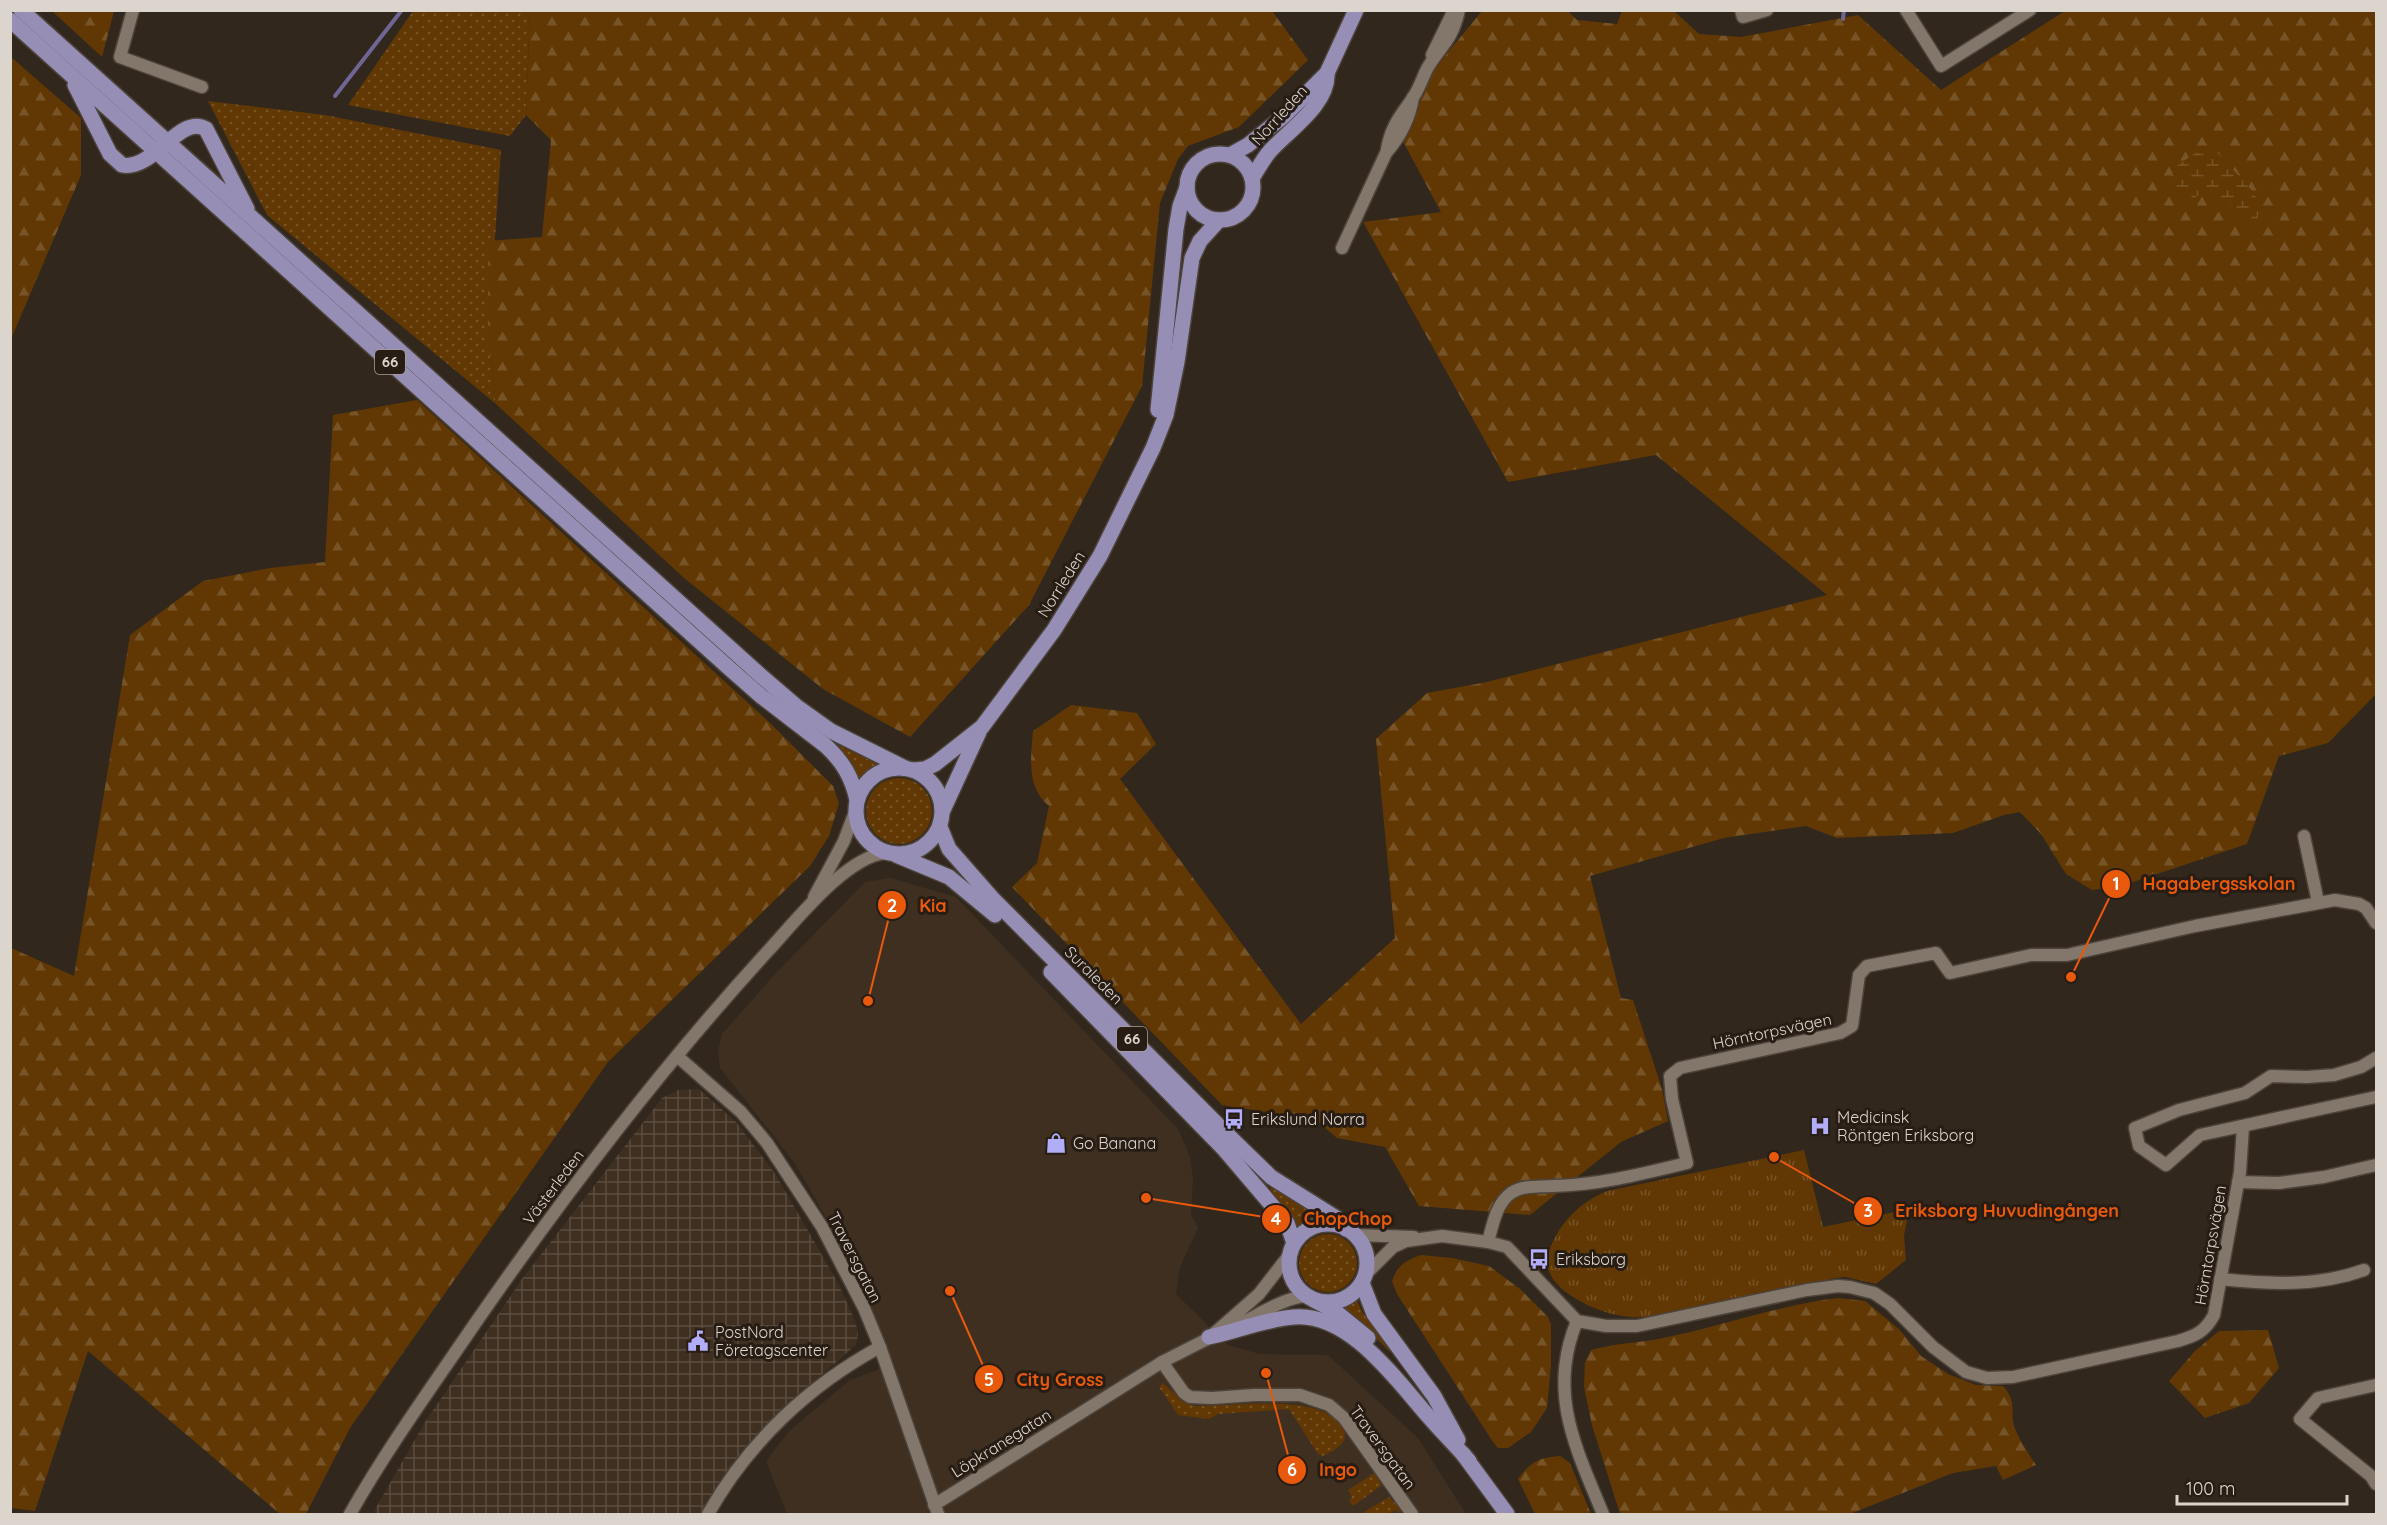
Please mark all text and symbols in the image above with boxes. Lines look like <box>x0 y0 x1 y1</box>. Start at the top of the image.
street label: Norrleden <box>1247 81 1311 149</box>
road number: 66 <box>375 350 405 374</box>
street label: Norrleden <box>1033 547 1089 621</box>
callout: Hagabergsskolan <box>2101 866 2308 902</box>
text: 1 <box>2112 872 2120 895</box>
text: Hagabergsskolan <box>2142 872 2296 895</box>
callout: Kia <box>877 887 959 923</box>
text: 2 <box>887 894 897 917</box>
text: Kia <box>919 894 947 917</box>
street label: Suraleden <box>1061 942 1127 1008</box>
street label: Hörntorpsvägen <box>1711 1009 1833 1053</box>
road number: 66 <box>1117 1027 1147 1051</box>
bus stop icon: Erikslund Norra <box>1222 1107 1246 1131</box>
place label: Medicinsk Röntgen Eriksborg <box>1837 1107 1974 1145</box>
place label: Erikslund Norra <box>1251 1109 1365 1129</box>
hospital icon: Medicinsk Röntgen Eriksborg <box>1808 1114 1832 1138</box>
shop icon: Go Banana <box>1044 1131 1068 1155</box>
place label: Go Banana <box>1073 1133 1156 1153</box>
street label: Västerleden <box>518 1146 588 1228</box>
street label: Hörntorpsvägen <box>2190 1184 2230 1306</box>
callout: Eriksborg Huvudingången <box>1853 1193 2132 1229</box>
text: 3 <box>1863 1199 1873 1222</box>
text: Eriksborg Huvudingången <box>1895 1199 2119 1222</box>
callout: ChopChop <box>1261 1201 1404 1237</box>
text: 4 <box>1271 1207 1282 1230</box>
text: ChopChop <box>1304 1207 1392 1230</box>
street label: Traversgatan <box>824 1208 886 1306</box>
bus stop icon: Eriksborg <box>1527 1247 1551 1271</box>
place label: Eriksborg <box>1556 1249 1626 1269</box>
place label: PostNord Företagscenter <box>715 1322 828 1360</box>
public building icon: PostNord Företagscenter <box>686 1329 710 1353</box>
callout: City Gross <box>974 1361 1115 1397</box>
text: 5 <box>984 1368 994 1391</box>
text: City Gross <box>1016 1368 1104 1391</box>
street label: Traversgatan <box>1346 1401 1420 1493</box>
street label: Löpkranegatan <box>947 1404 1055 1482</box>
callout: Ingo <box>1277 1452 1369 1488</box>
text: 6 <box>1287 1458 1297 1481</box>
text: Ingo <box>1319 1458 1357 1481</box>
scale bar <box>2177 1468 2346 1506</box>
text: 100 m <box>2186 1477 2235 1500</box>

